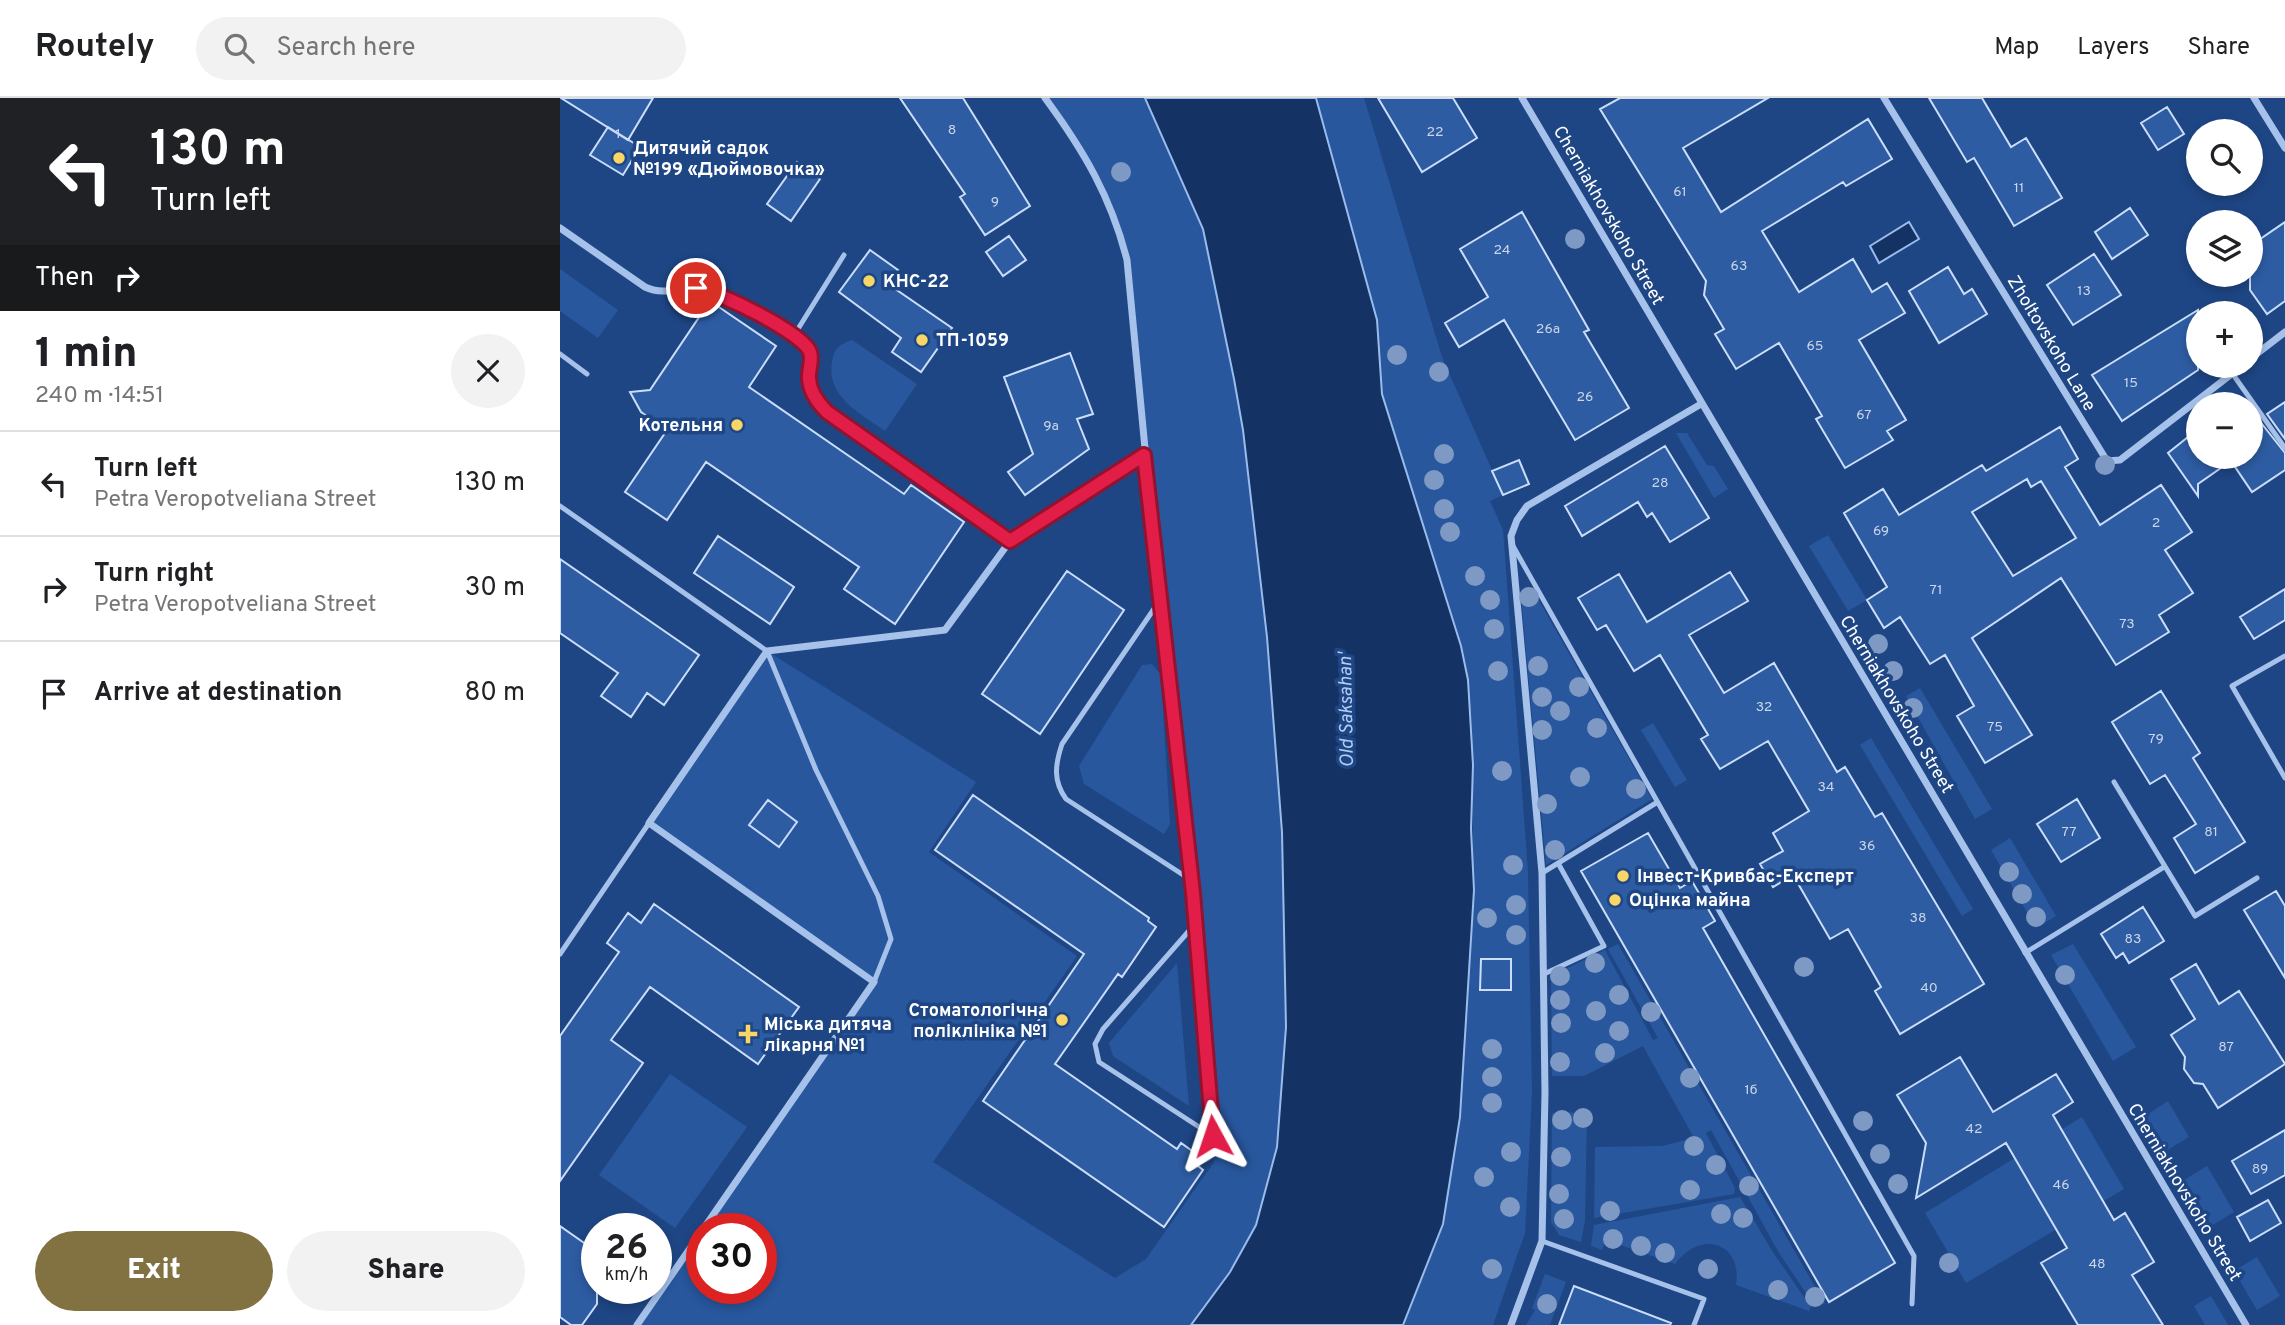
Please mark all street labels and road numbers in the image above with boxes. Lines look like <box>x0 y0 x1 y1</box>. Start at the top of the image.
street label: Cherniakhovskoho Street <box>1547 122 1669 310</box>
street label: Zholtovskoho Lane <box>2001 272 2100 416</box>
street label: Cherniakhovskoho Street <box>1833 612 1958 798</box>
street label: Cherniakhovskoho Street <box>2121 1100 2246 1286</box>

